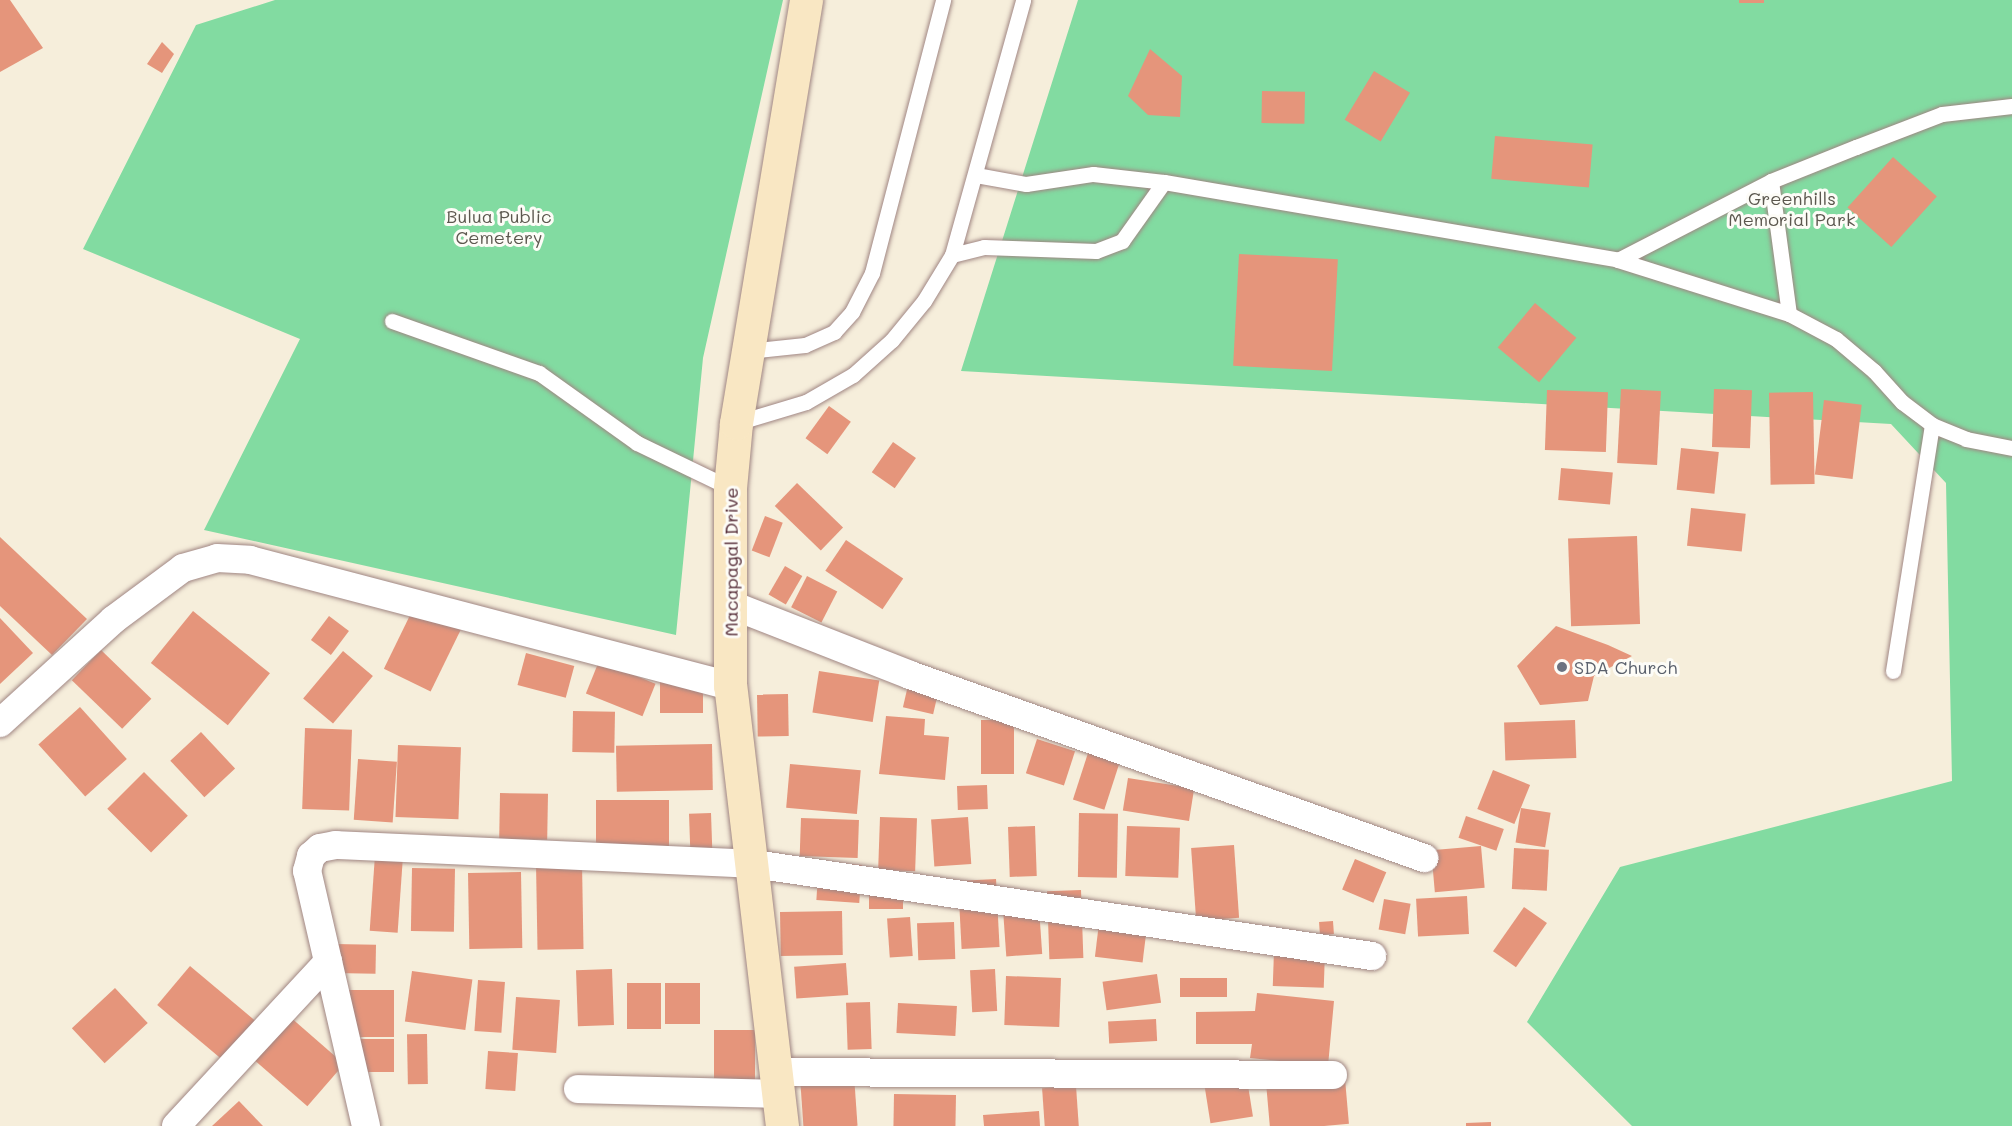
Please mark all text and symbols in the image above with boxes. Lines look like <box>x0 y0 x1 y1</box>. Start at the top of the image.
park label: Greenhills Memorial Park <box>1728 188 1856 230</box>
park label: Bulua Public Cemetery <box>446 206 552 248</box>
street label: Macapagal Drive <box>720 487 742 637</box>
place label: SDA Church <box>1574 656 1677 678</box>
marker: SDA Church <box>1555 660 1569 674</box>

